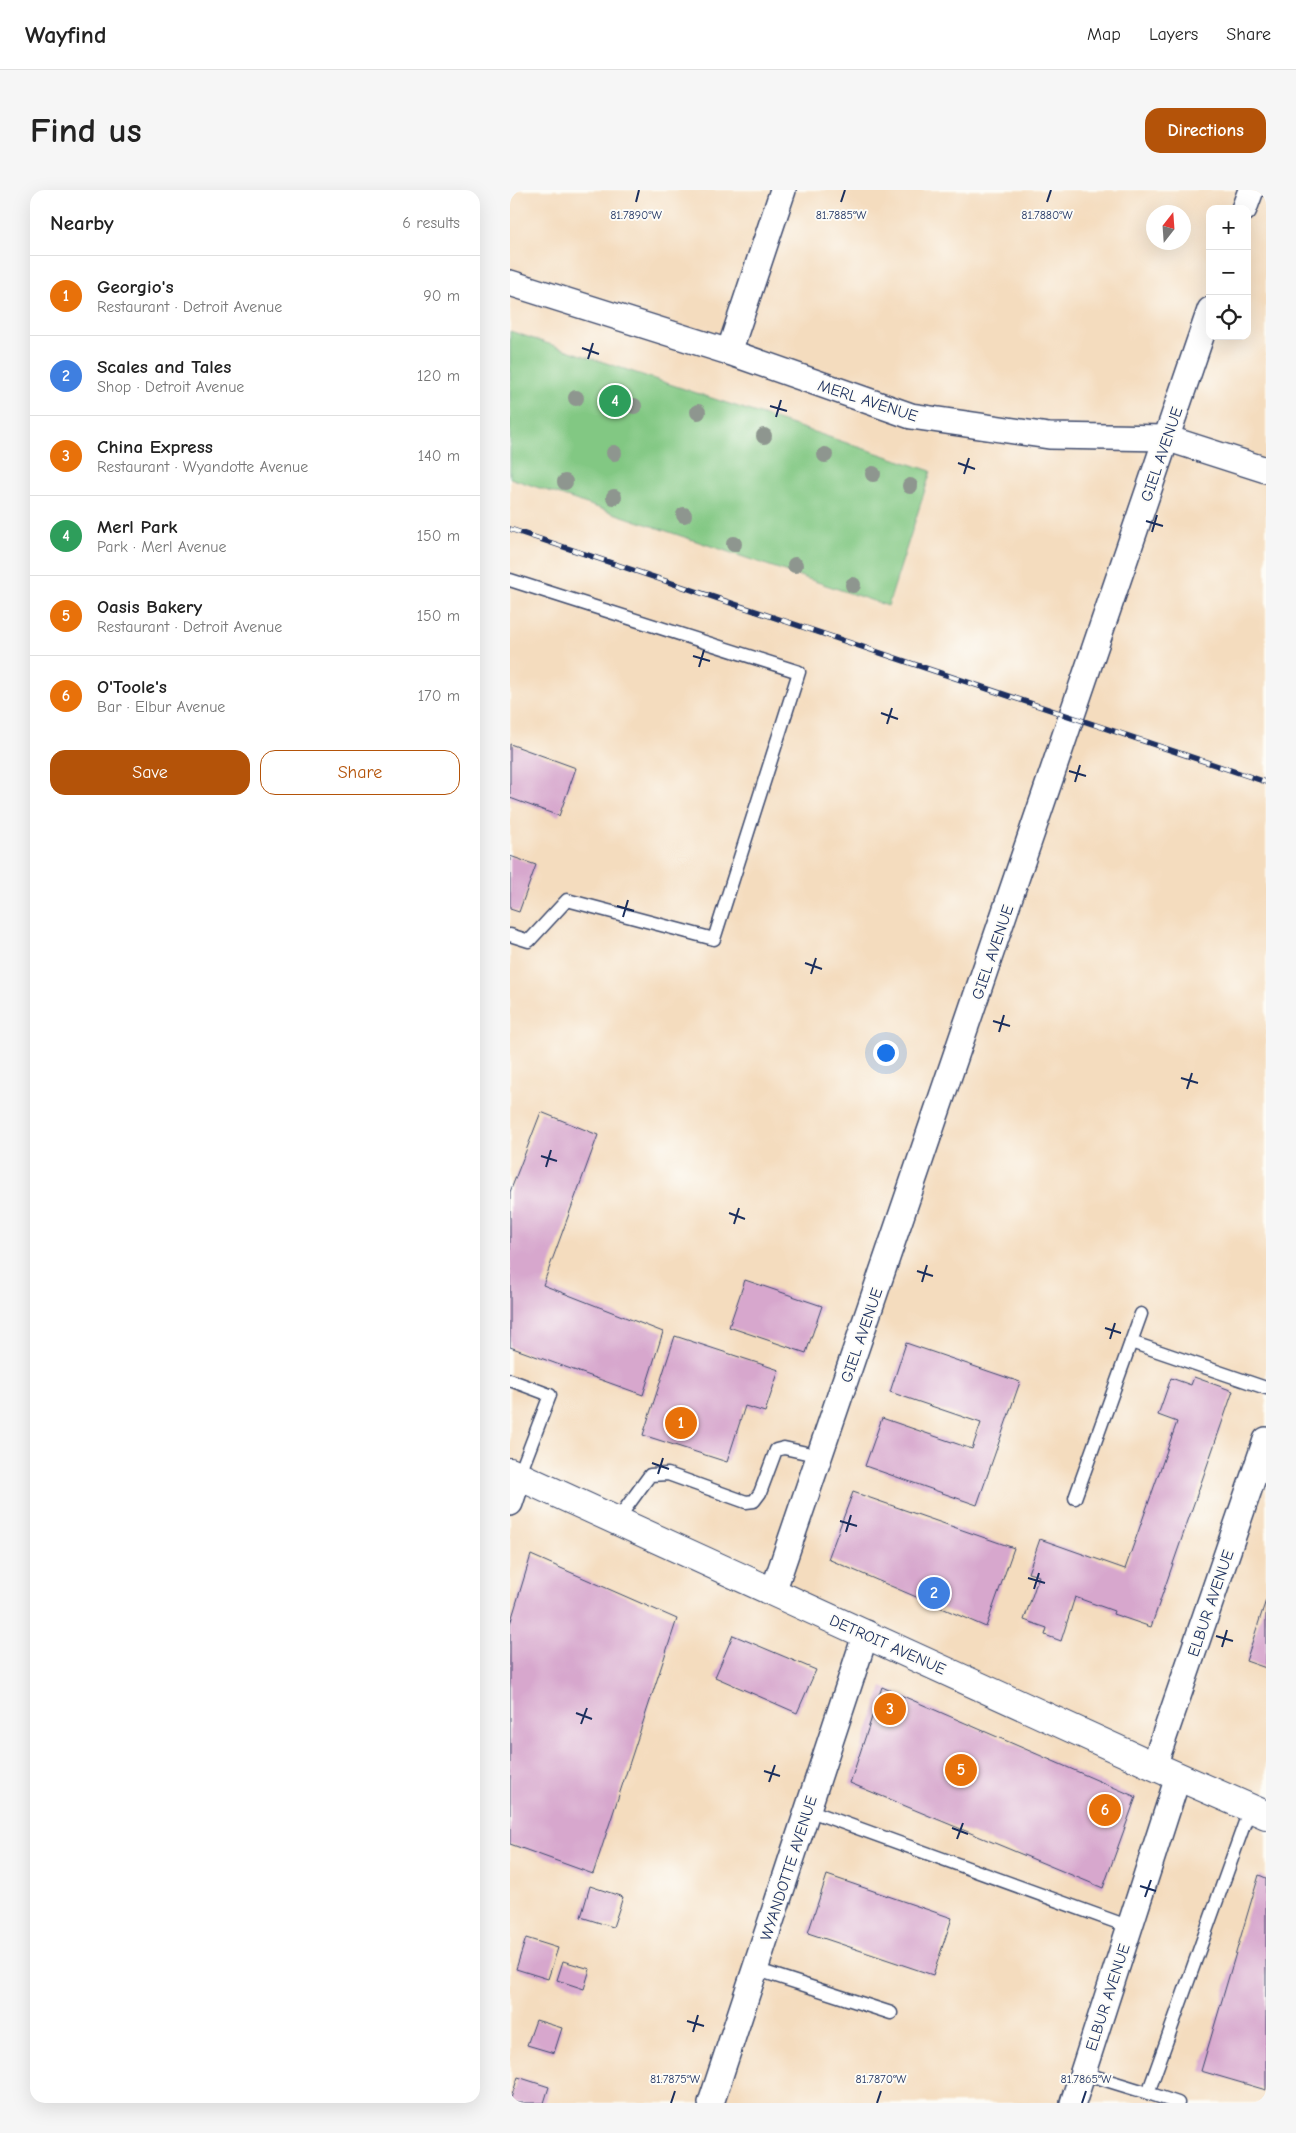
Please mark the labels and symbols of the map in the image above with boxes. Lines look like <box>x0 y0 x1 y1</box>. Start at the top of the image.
north arrow <box>1146 205 1191 250</box>
text: 81.7890°W <box>610 208 662 222</box>
text: 81.7885°W <box>816 208 867 222</box>
text: 81.7880°W <box>1021 208 1073 222</box>
street label: MERL AVENUE <box>815 376 920 426</box>
pin: 4 <box>599 382 631 420</box>
street label: GIEL AVENUE <box>1137 404 1187 504</box>
street label: GIEL AVENUE <box>968 902 1018 1002</box>
your location <box>873 1040 899 1066</box>
street label: GIEL AVENUE <box>837 1285 887 1385</box>
pin: 1 <box>665 1404 697 1442</box>
street label: ELBUR AVENUE <box>1184 1547 1238 1659</box>
pin: 2 <box>918 1574 950 1612</box>
street label: DETROIT AVENUE <box>827 1611 949 1679</box>
pin: 3 <box>874 1690 906 1728</box>
pin: 5 <box>945 1751 977 1789</box>
pin: 6 <box>1089 1791 1121 1829</box>
street label: WYANDOTTE AVENUE <box>757 1793 821 1943</box>
street label: ELBUR AVENUE <box>1082 1941 1134 2053</box>
text: 81.7875°W <box>650 2072 701 2086</box>
text: 81.7870°W <box>856 2072 907 2086</box>
text: 81.7865°W <box>1061 2072 1112 2086</box>

